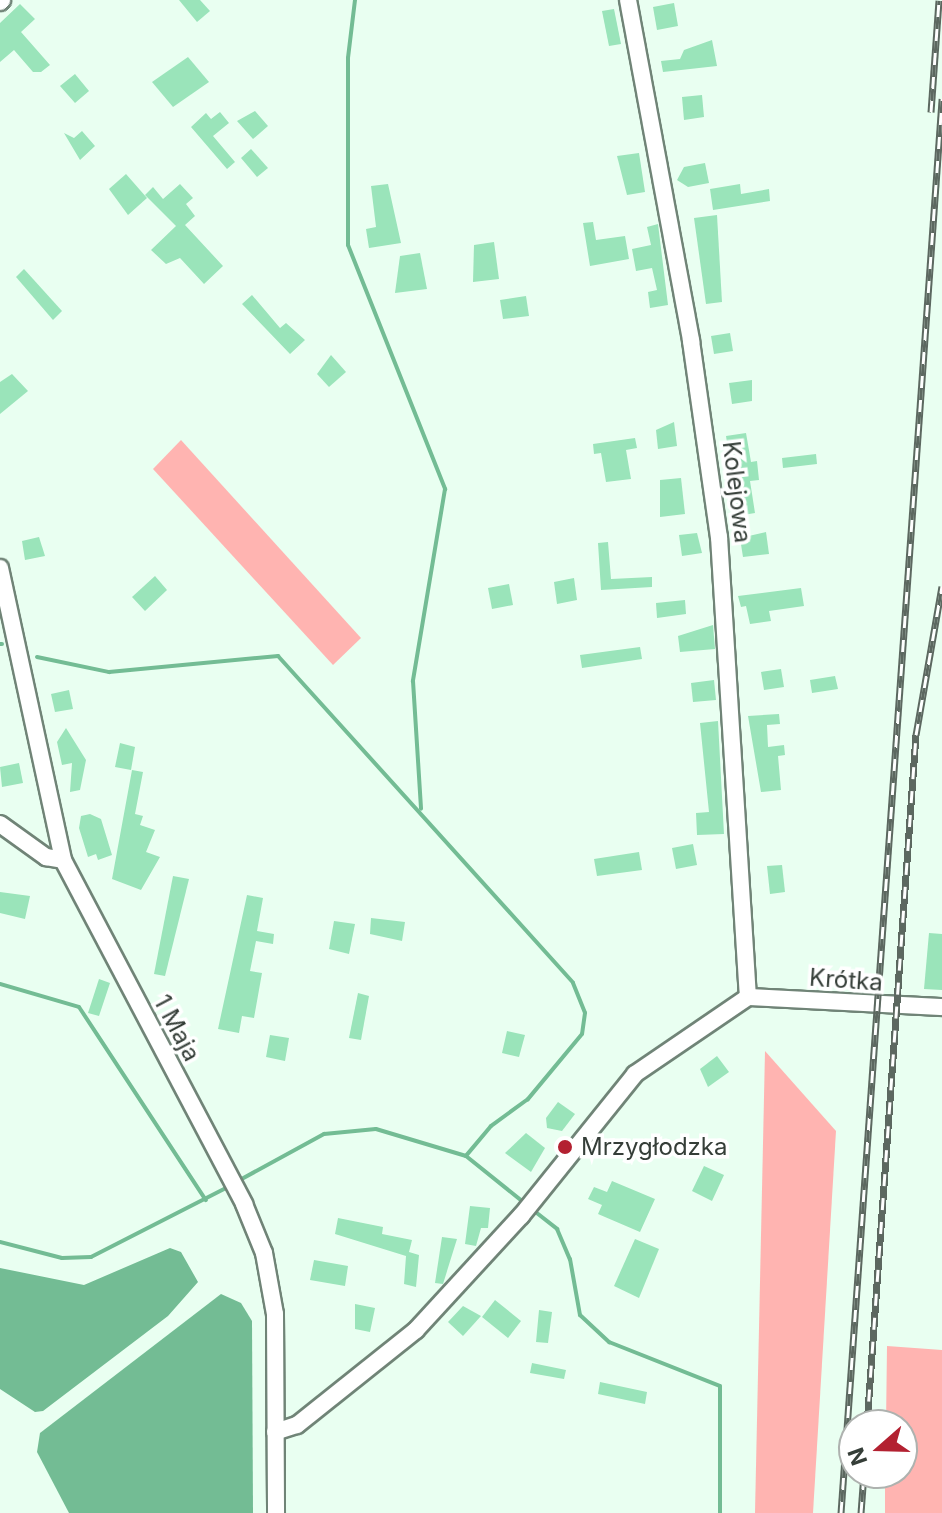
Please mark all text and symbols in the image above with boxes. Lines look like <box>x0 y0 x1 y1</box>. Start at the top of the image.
street label: Kolejowa <box>716 439 758 545</box>
street label: Krótka <box>808 963 884 997</box>
street label: 1 Maja <box>148 990 206 1066</box>
place label: Mrzygłodzka <box>581 1133 728 1161</box>
marker: Mrzygłodzka <box>556 1138 574 1156</box>
north arrow <box>838 1409 918 1489</box>
text: N <box>842 1444 872 1469</box>

